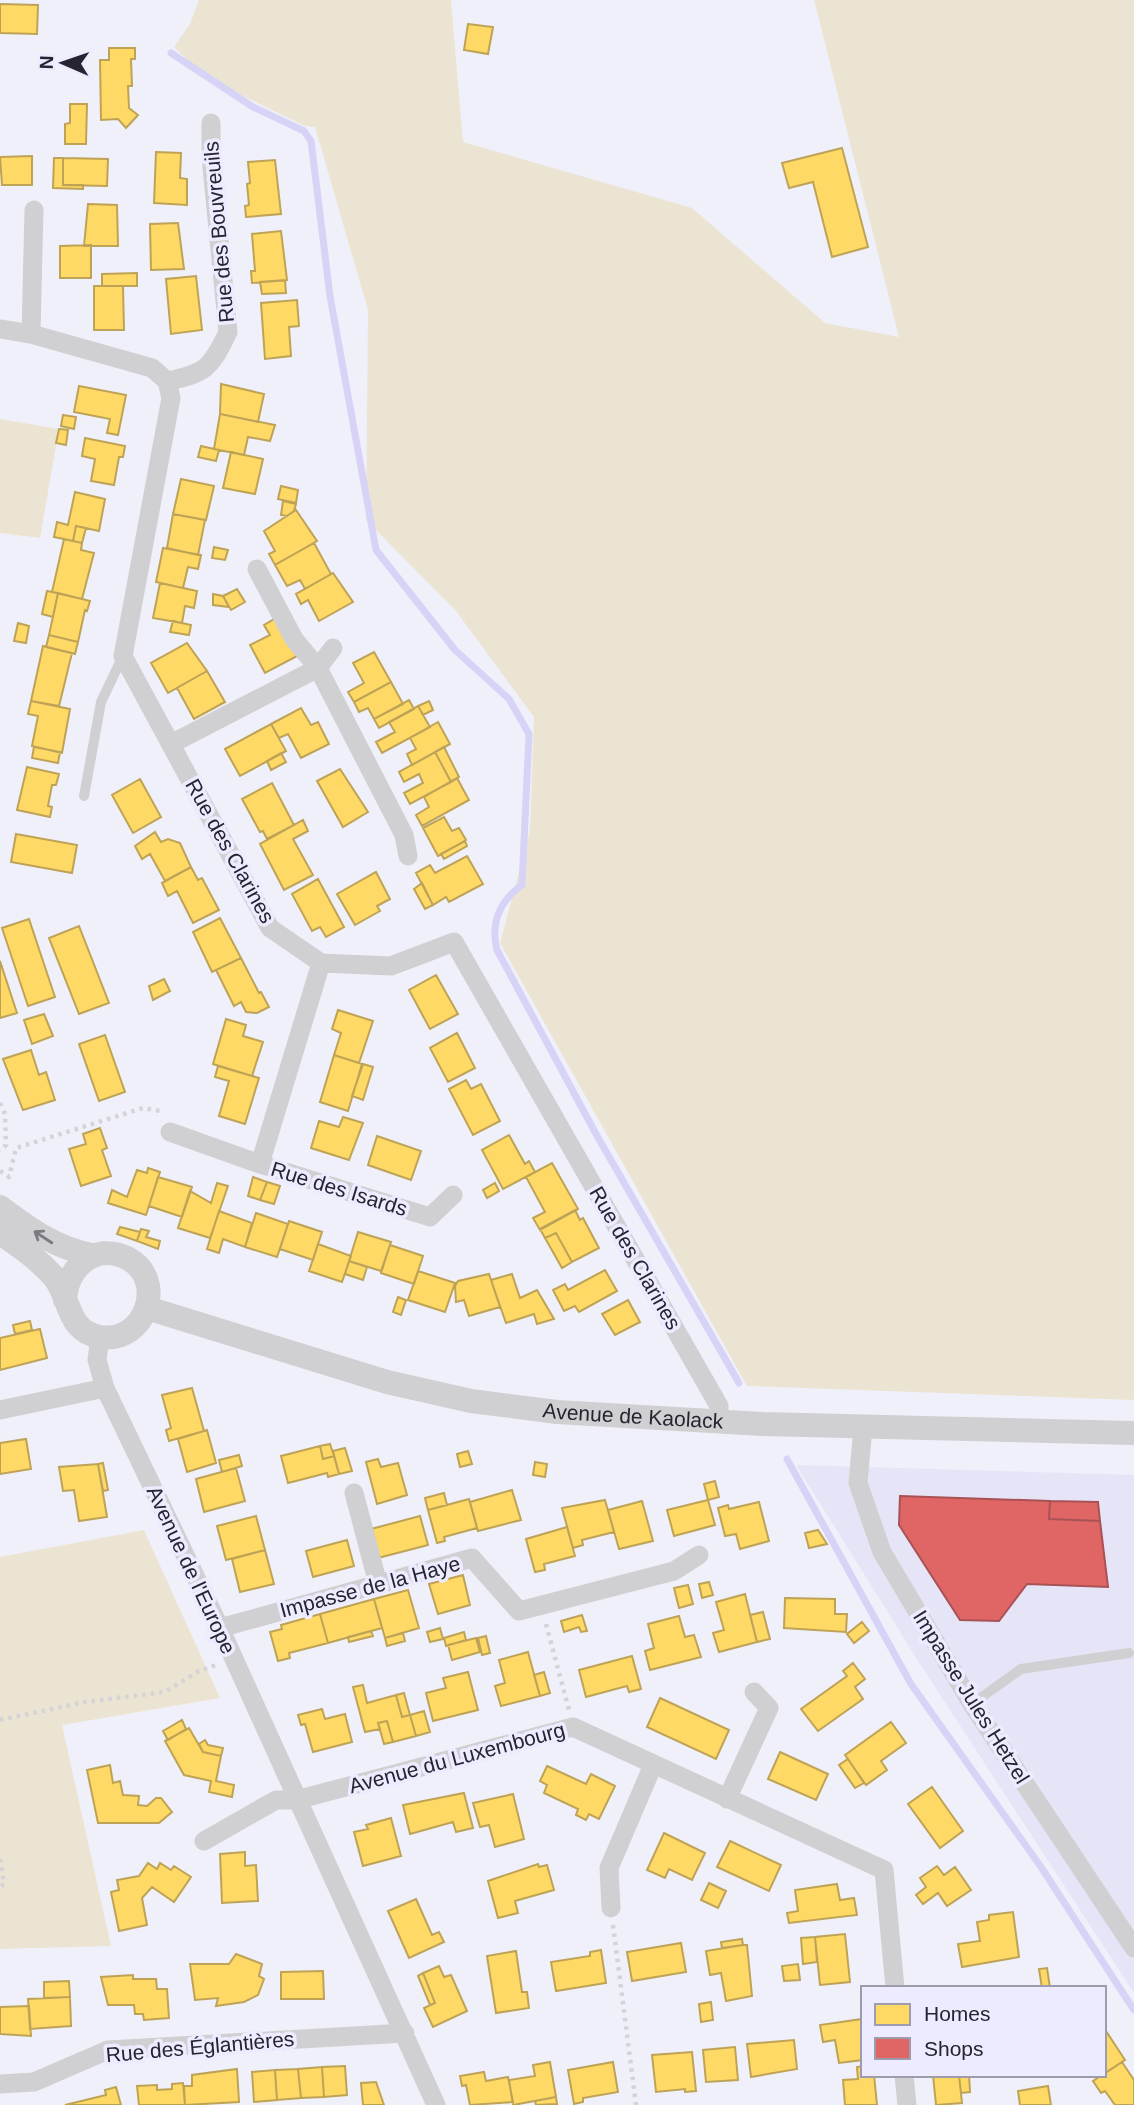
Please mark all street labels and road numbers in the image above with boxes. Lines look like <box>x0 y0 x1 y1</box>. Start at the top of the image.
street label: Rue des Bouvreuils <box>199 140 238 324</box>
street label: Rue des Clarines <box>181 775 280 927</box>
street label: Rue des Isards <box>268 1157 410 1220</box>
street label: Rue des Clarines <box>585 1182 686 1333</box>
street label: Avenue de Kaolack <box>541 1398 724 1433</box>
street label: Avenue de l'Europe <box>143 1482 240 1657</box>
street label: Impasse de la Haye <box>277 1551 462 1622</box>
street label: Impasse Jules Hetzel <box>909 1606 1034 1787</box>
street label: Avenue du Luxembourg <box>346 1718 567 1797</box>
street label: Rue des Églantières <box>105 2027 295 2066</box>

